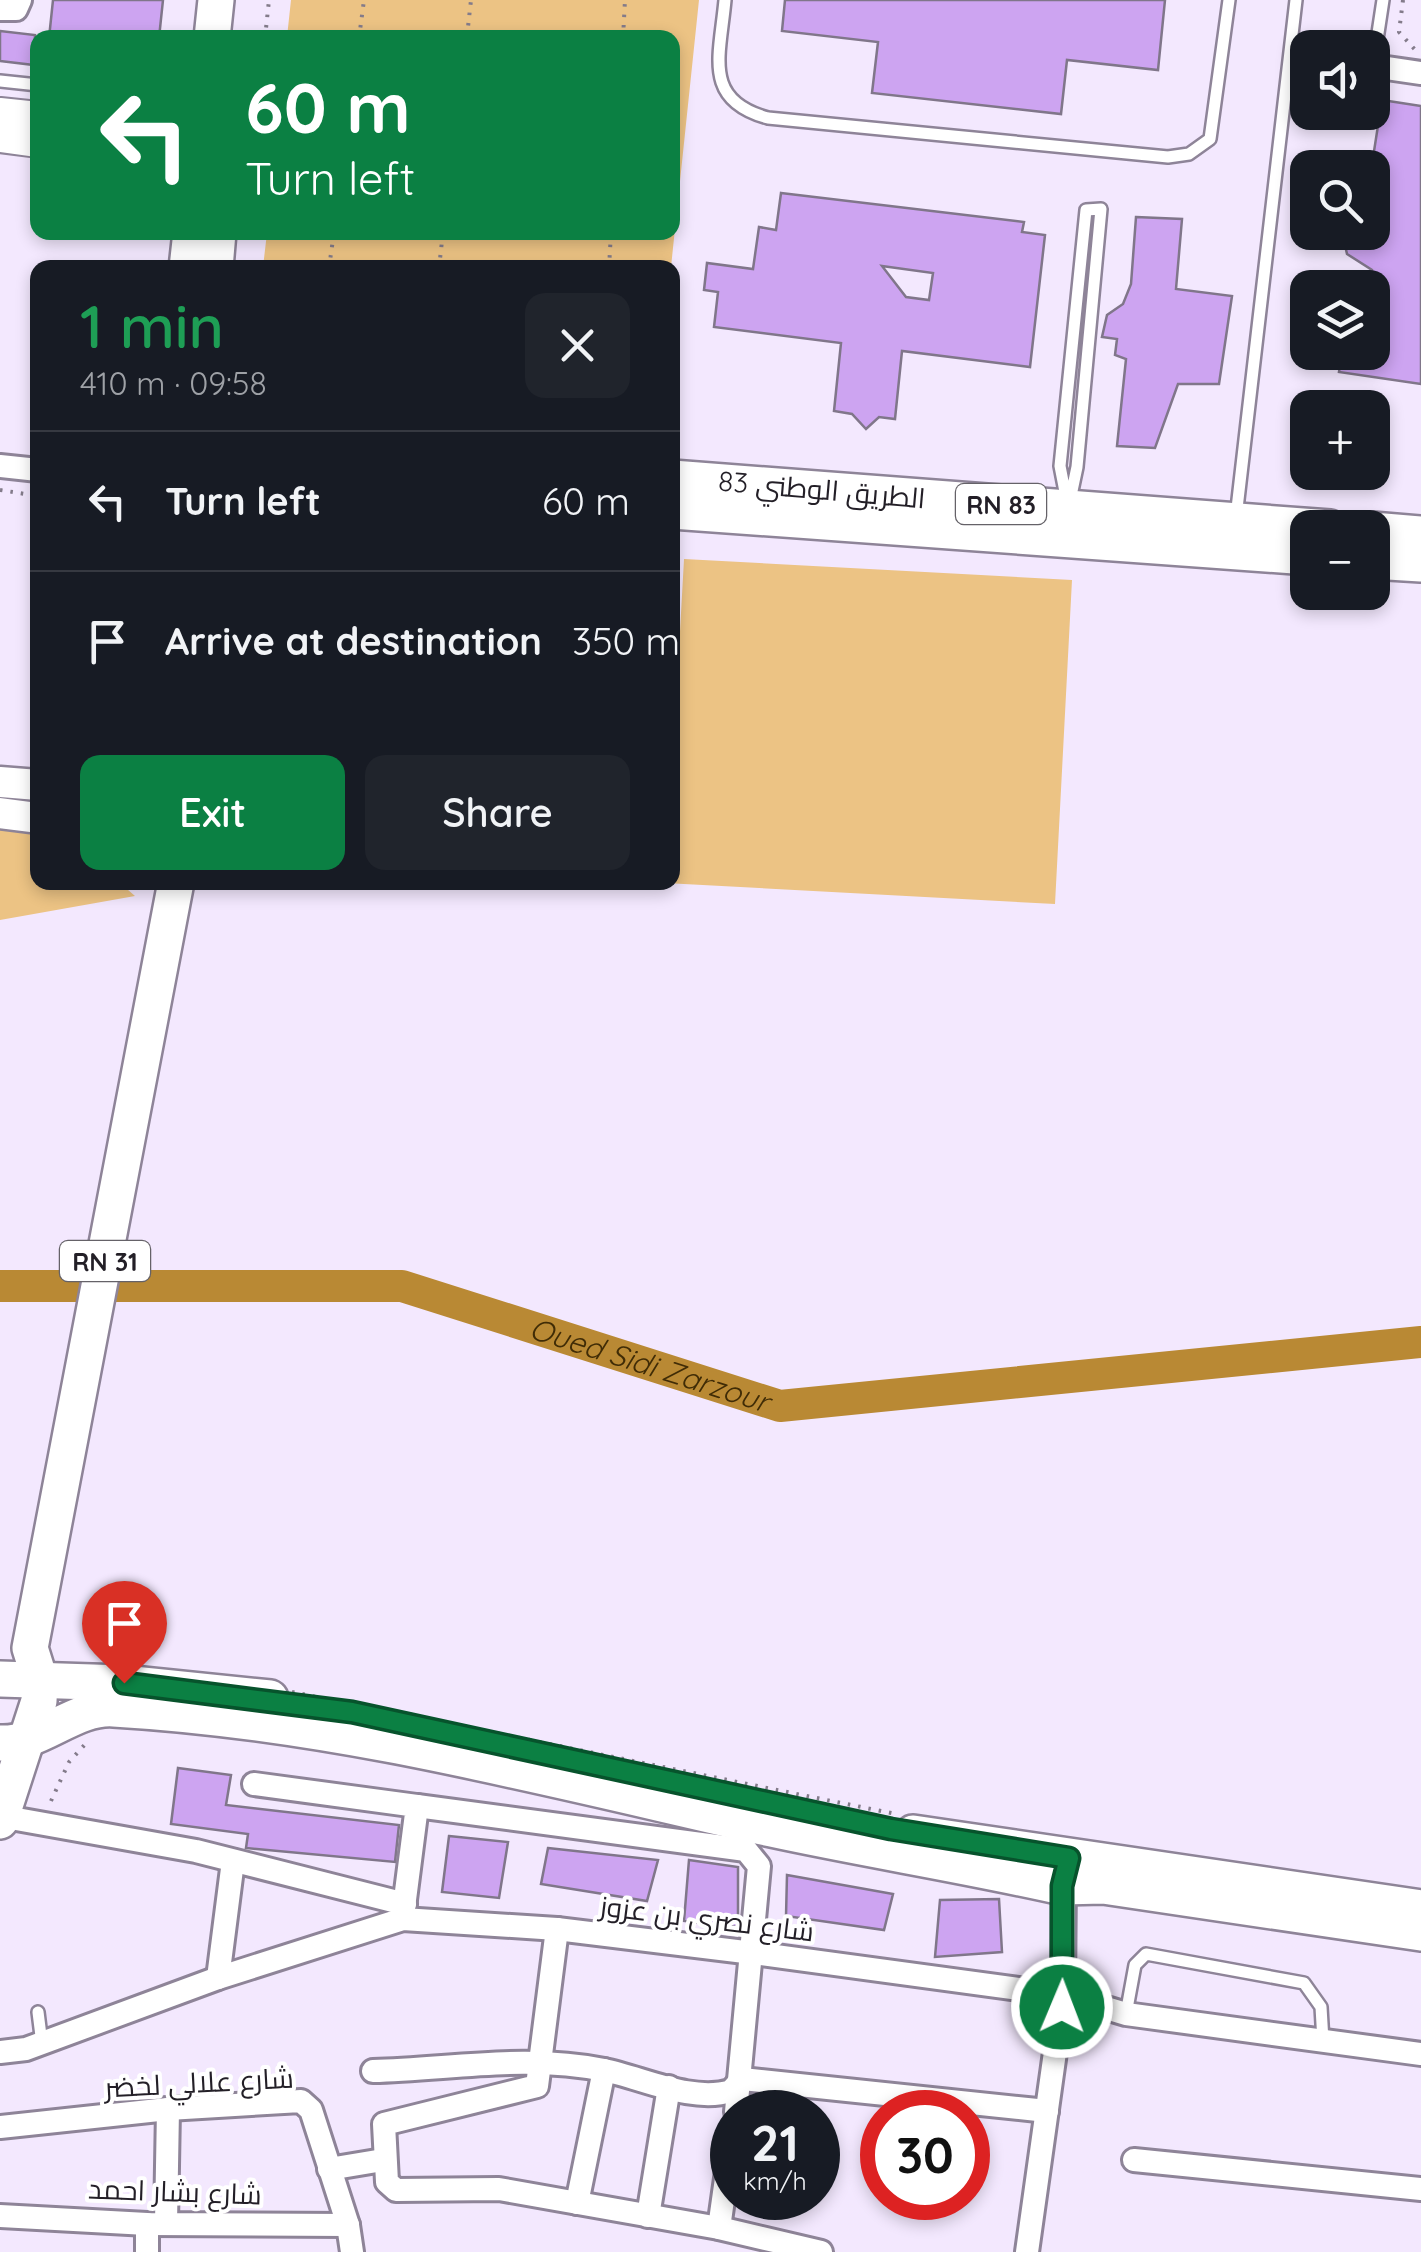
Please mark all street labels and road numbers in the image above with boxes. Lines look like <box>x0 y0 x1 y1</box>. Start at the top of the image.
street label: الطريق الوطني 83 <box>717 463 927 520</box>
road number: RN 83 <box>956 484 1046 524</box>
road number: RN 31 <box>60 1241 150 1281</box>
street label: شارع نصري بن عزوز <box>595 1887 816 1953</box>
street label: شارع علالي لخضر <box>102 2060 295 2110</box>
street label: شارع بشار احمد <box>88 2170 262 2214</box>

